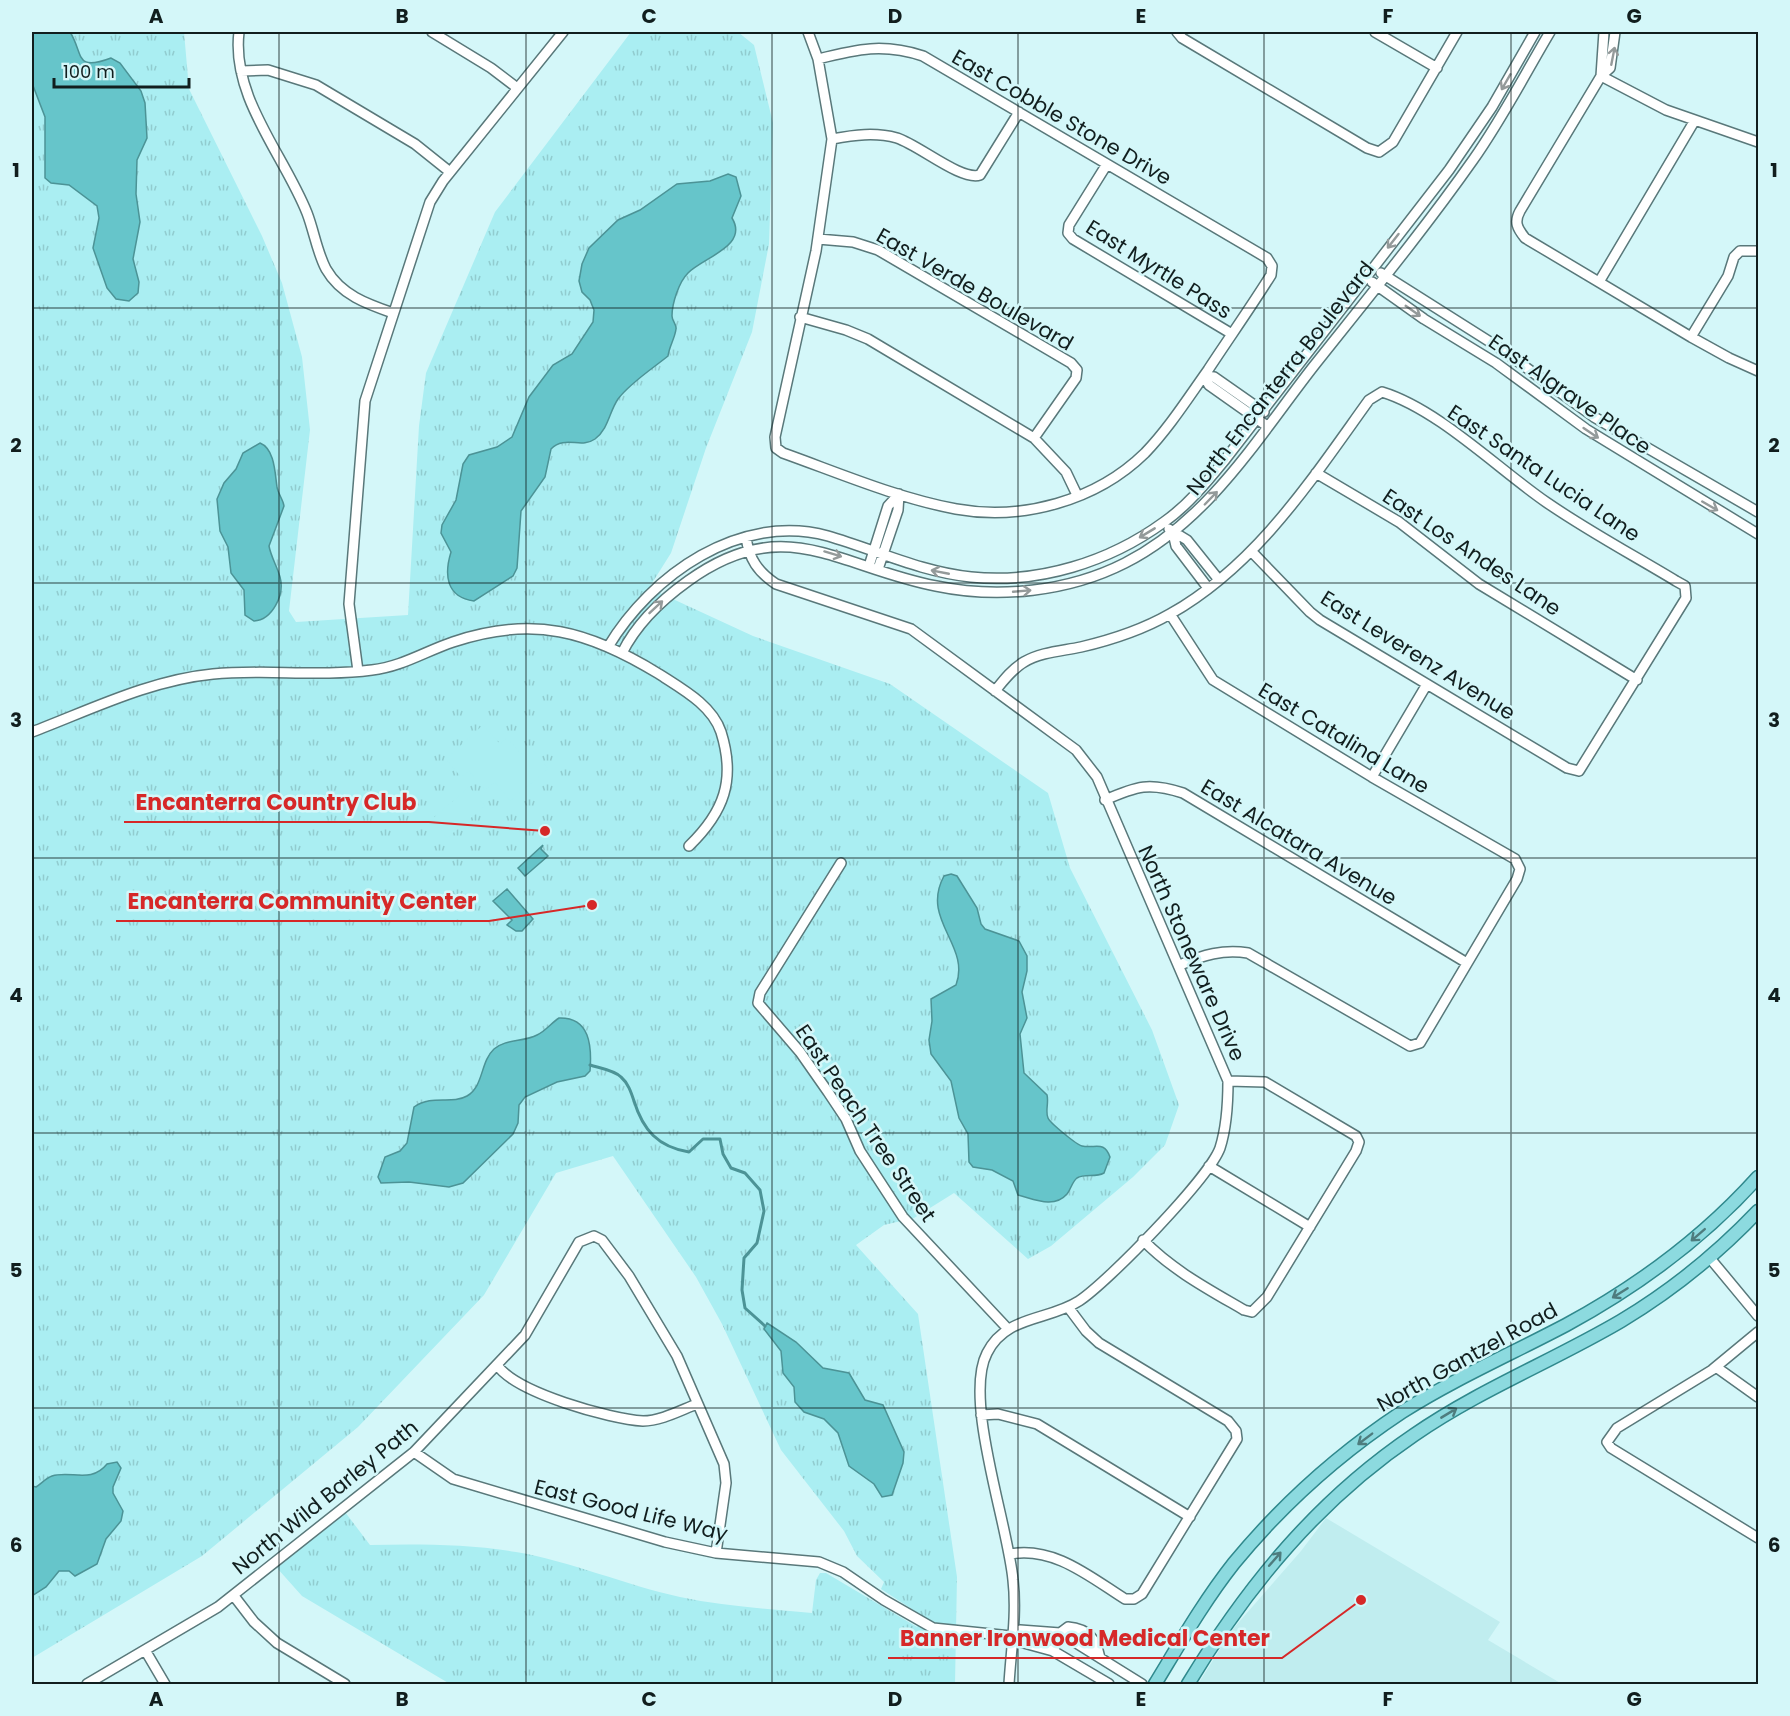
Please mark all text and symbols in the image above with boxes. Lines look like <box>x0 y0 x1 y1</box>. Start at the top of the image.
text: A <box>149 2 164 30</box>
text: B <box>395 2 409 30</box>
text: C <box>641 2 657 30</box>
text: D <box>888 2 902 30</box>
text: E <box>1136 2 1146 30</box>
text: F <box>1383 2 1394 30</box>
text: G <box>1626 2 1642 30</box>
street label: East Cobble Stone Drive <box>947 42 1177 192</box>
one-way arrow <box>1608 47 1619 66</box>
scale bar <box>54 51 189 89</box>
text: 100 m <box>63 59 115 84</box>
one-way arrow <box>1500 73 1512 90</box>
text: 1 <box>12 156 20 184</box>
text: 1 <box>1770 156 1778 184</box>
street label: East Myrtle Pass <box>1081 213 1237 325</box>
street label: East Verde Boulevard <box>871 221 1079 357</box>
one-way arrow <box>1387 233 1400 249</box>
street label: North Encanterra Boulevard <box>1179 255 1381 501</box>
one-way arrow <box>1404 305 1421 317</box>
street label: East Algrave Place <box>1483 327 1657 461</box>
street label: East Santa Lucia Lane <box>1442 398 1646 548</box>
one-way arrow <box>1582 427 1599 439</box>
text: 2 <box>10 431 22 459</box>
text: 2 <box>1768 431 1780 459</box>
street label: East Los Andes Lane <box>1377 481 1567 623</box>
one-way arrow <box>1204 490 1218 505</box>
one-way arrow <box>1701 500 1718 512</box>
one-way arrow <box>1139 528 1156 540</box>
one-way arrow <box>823 549 842 560</box>
one-way arrow <box>931 566 950 577</box>
street label: East Leverenz Avenue <box>1315 583 1521 727</box>
one-way arrow <box>1012 585 1032 596</box>
one-way arrow <box>649 600 664 614</box>
street label: East Catalina Lane <box>1253 675 1435 801</box>
text: 3 <box>10 706 22 734</box>
text: 3 <box>1768 706 1780 734</box>
street label: East Alcatara Avenue <box>1196 772 1402 912</box>
callout: Encanterra Country Club <box>124 782 429 822</box>
text: Encanterra Country Club <box>135 787 417 818</box>
street label: North Stoneware Drive <box>1131 841 1253 1065</box>
callout: Encanterra Community Center <box>116 881 489 921</box>
text: Encanterra Community Center <box>128 886 476 917</box>
text: 4 <box>9 981 23 1009</box>
text: 4 <box>1767 981 1781 1009</box>
street label: East Peach Tree Street <box>789 1018 943 1228</box>
one-way arrow <box>1691 1228 1706 1242</box>
text: 5 <box>10 1256 23 1284</box>
text: 5 <box>1768 1256 1781 1284</box>
one-way arrow <box>1612 1287 1629 1299</box>
street label: North Gantzel Road <box>1372 1295 1562 1419</box>
one-way arrow <box>1440 1407 1457 1419</box>
street label: North Wild Barley Path <box>226 1413 424 1581</box>
one-way arrow <box>1357 1433 1373 1446</box>
street label: East Good Life Way <box>531 1472 731 1548</box>
text: 6 <box>10 1531 22 1559</box>
text: 6 <box>1768 1531 1780 1559</box>
one-way arrow <box>1268 1552 1282 1567</box>
callout: Banner Ironwood Medical Center <box>888 1618 1282 1658</box>
text: Banner Ironwood Medical Center <box>900 1623 1270 1654</box>
text: A <box>149 1685 164 1713</box>
text: B <box>395 1685 409 1713</box>
text: C <box>641 1685 657 1713</box>
text: D <box>888 1685 902 1713</box>
text: E <box>1136 1685 1146 1713</box>
text: F <box>1383 1685 1394 1713</box>
text: G <box>1626 1685 1642 1713</box>

